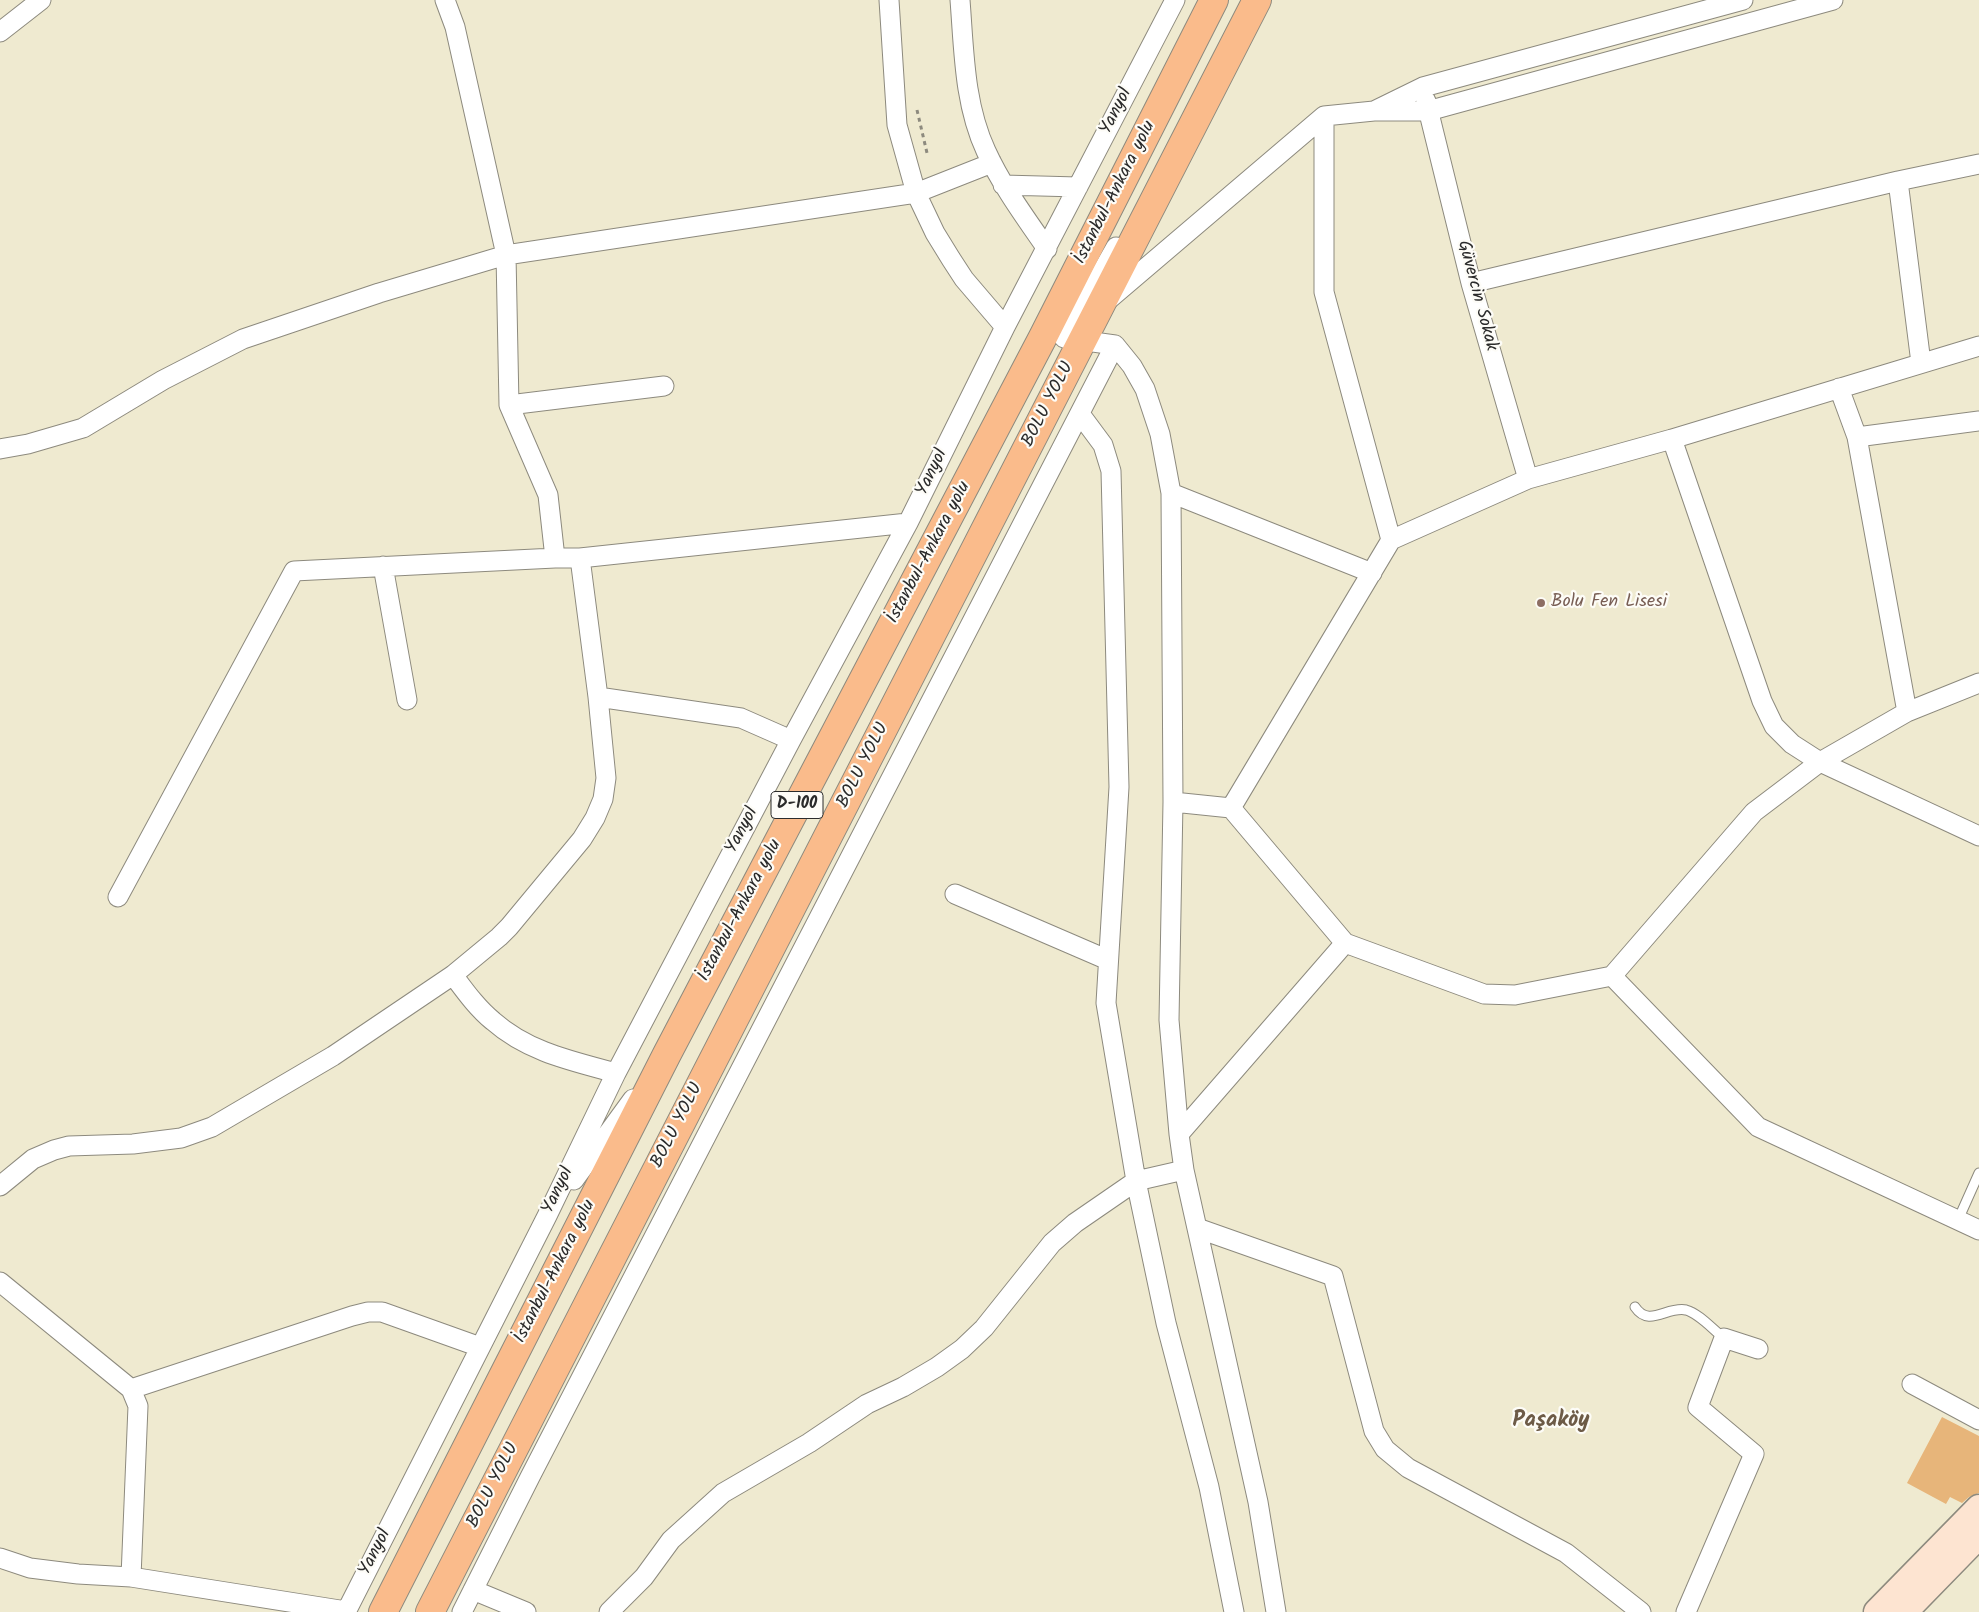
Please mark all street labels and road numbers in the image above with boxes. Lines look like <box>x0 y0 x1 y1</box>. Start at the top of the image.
street label: Yanyol <box>1096 85 1138 139</box>
street label: İstanbul-Ankara yolu <box>1071 118 1161 268</box>
street label: Güvercin Sokak <box>1451 238 1501 354</box>
street label: BOLU YOLU <box>1018 359 1080 451</box>
street label: Yanyol <box>912 446 954 500</box>
street label: İstanbul-Ankara yolu <box>883 478 977 628</box>
street label: BOLU YOLU <box>833 720 895 812</box>
road number: D-100 <box>771 792 823 818</box>
street label: Yanyol <box>722 804 764 858</box>
street label: İstanbul-Ankara yolu <box>694 836 788 986</box>
street label: BOLU YOLU <box>647 1080 709 1172</box>
street label: Yanyol <box>538 1164 580 1218</box>
street label: İstanbul-Ankara yolu <box>511 1197 601 1347</box>
street label: BOLU YOLU <box>463 1440 525 1532</box>
street label: Yanyol <box>355 1526 397 1580</box>

